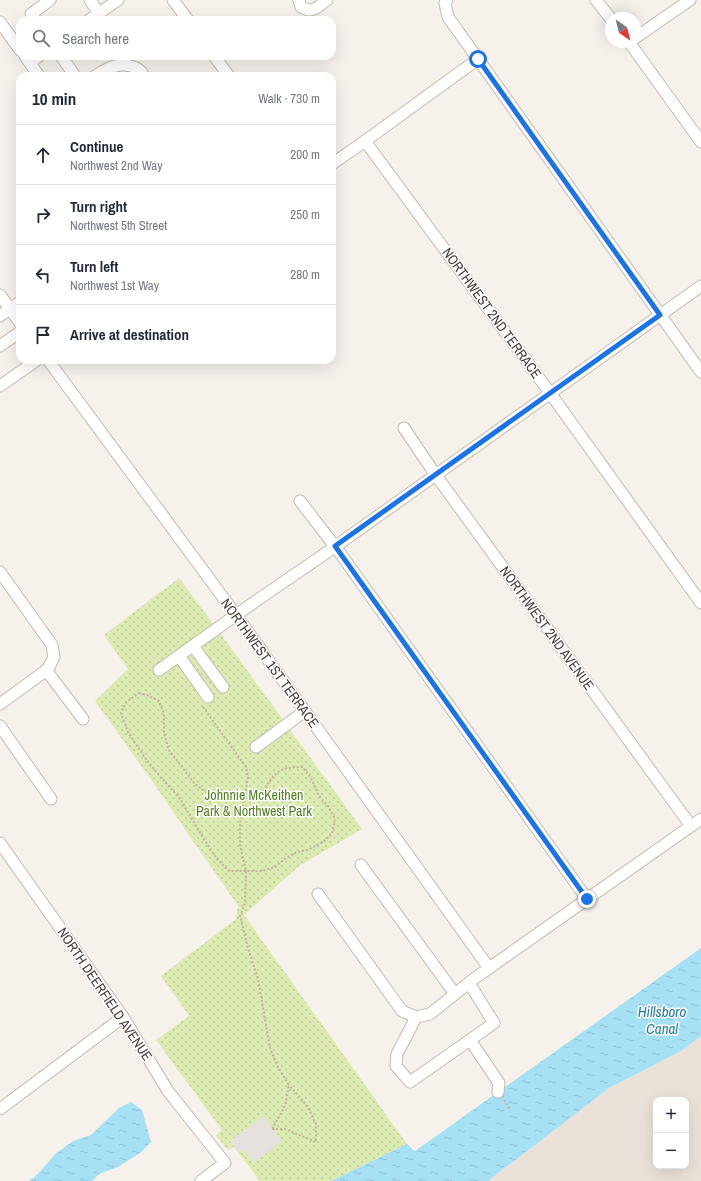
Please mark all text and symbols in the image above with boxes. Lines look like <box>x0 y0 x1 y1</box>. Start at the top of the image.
north arrow <box>605 12 641 48</box>
search box <box>16 16 336 60</box>
icon: search <box>30 27 52 49</box>
text: Search here <box>62 28 129 49</box>
route start <box>469 50 487 68</box>
text: 10 min <box>32 87 76 110</box>
text: Walk · 730 m <box>258 90 320 107</box>
text: Continue <box>70 136 123 157</box>
icon: ahead <box>32 144 54 166</box>
text: 200 m <box>290 146 320 163</box>
text: Northwest 2nd Way <box>70 157 163 174</box>
text: Turn right <box>70 196 127 217</box>
icon: right <box>32 204 54 226</box>
text: 250 m <box>290 206 320 223</box>
text: Northwest 5th Street <box>70 217 167 234</box>
street label: NORTHWEST 2ND TERRACE <box>438 244 546 382</box>
text: Turn left <box>70 256 118 277</box>
icon: left <box>32 264 54 286</box>
text: 280 m <box>290 266 320 283</box>
text: Northwest 1st Way <box>70 277 159 294</box>
icon: arrive <box>32 324 54 346</box>
text: Arrive at destination <box>70 324 189 345</box>
street label: NORTHWEST 2ND AVENUE <box>496 563 598 693</box>
street label: NORTHWEST 1ST TERRACE <box>217 595 323 731</box>
park label: Johnnie McKeithen Park & Northwest Park <box>196 786 312 820</box>
route end <box>578 890 596 908</box>
street label: NORTH DEERFIELD AVENUE <box>54 924 156 1064</box>
water label: Hillsboro Canal <box>638 1001 686 1039</box>
map controls <box>653 1097 689 1169</box>
button: + <box>653 1097 689 1133</box>
button: − <box>653 1133 689 1169</box>

